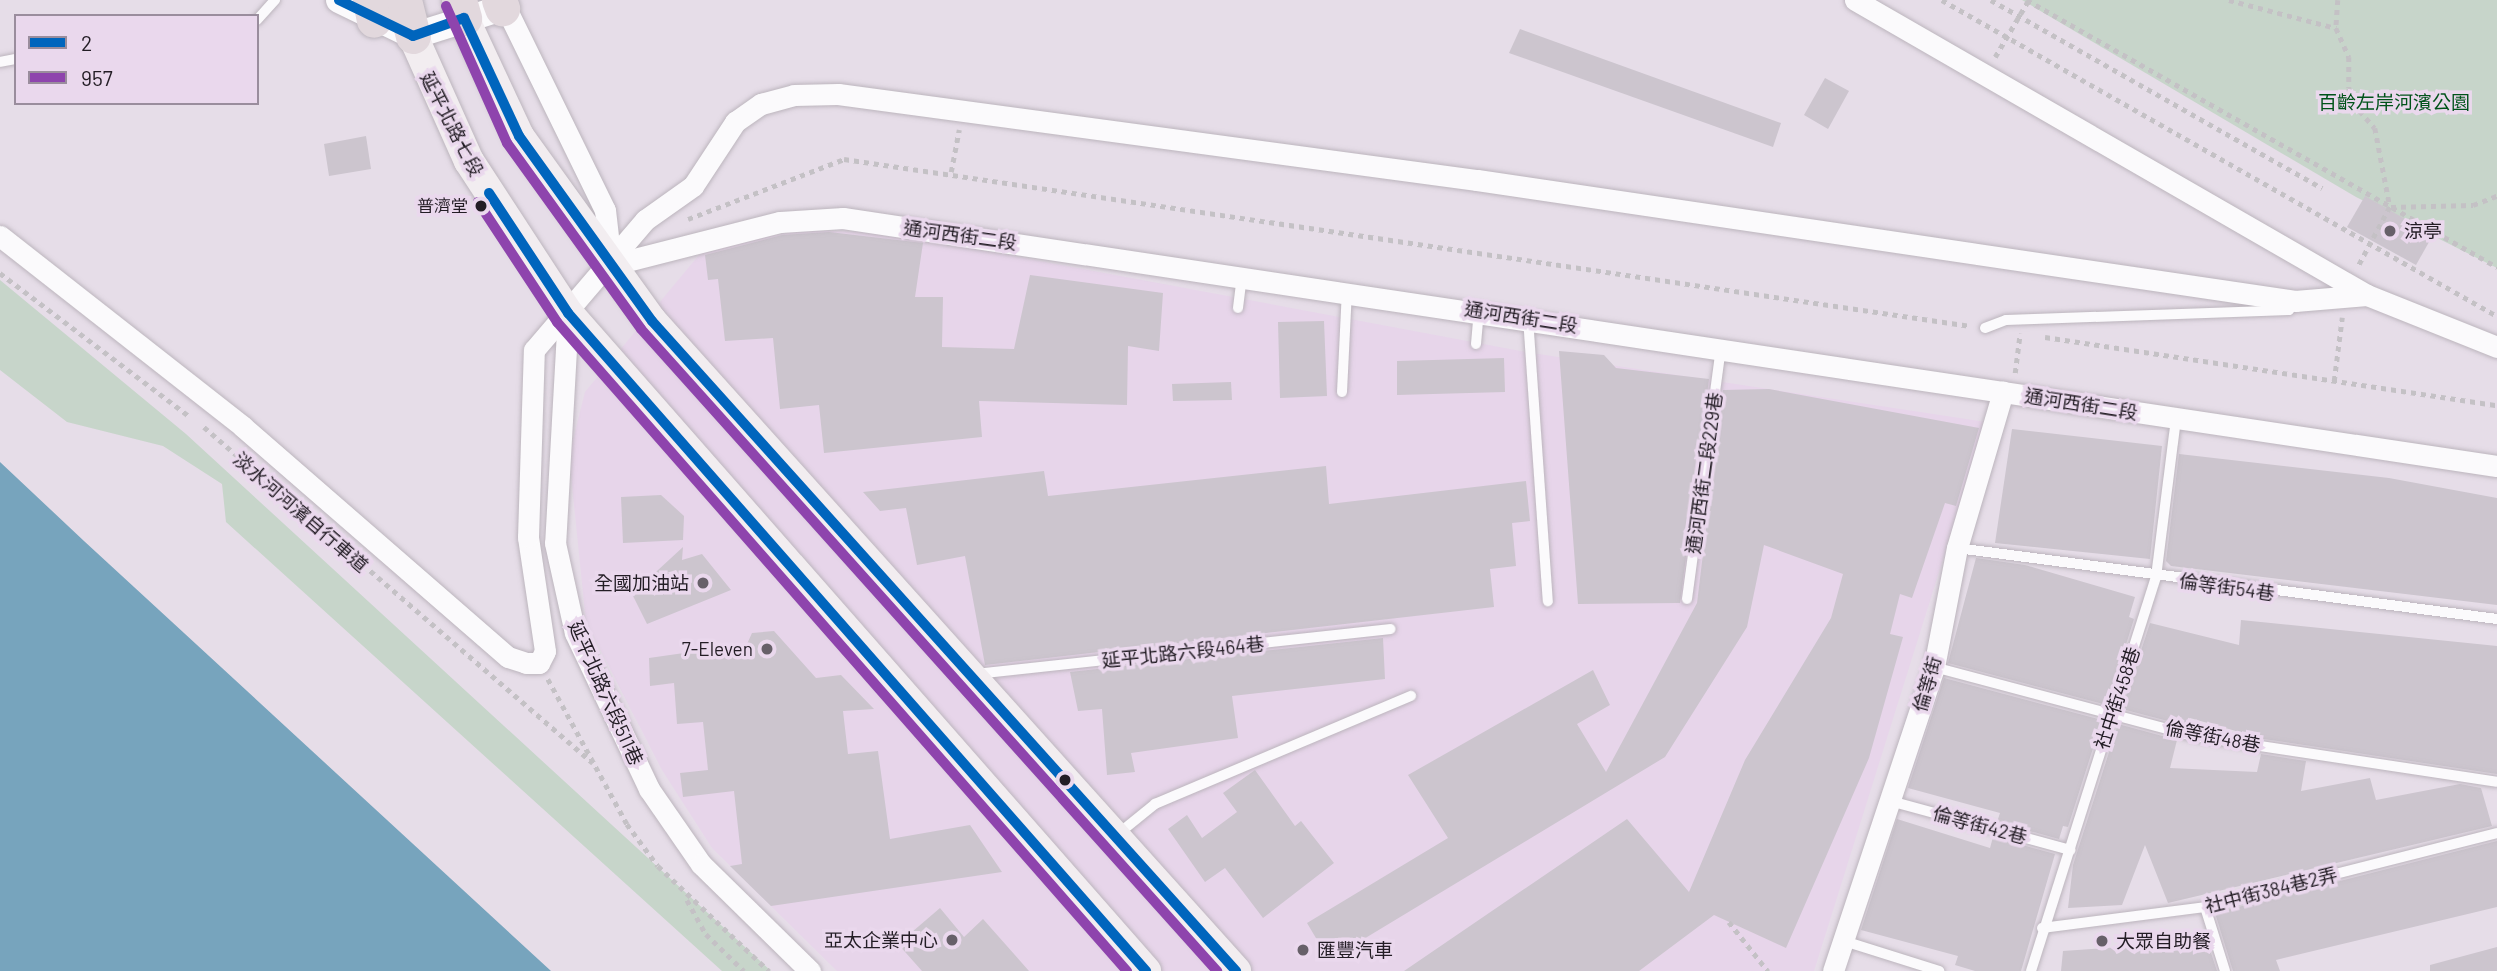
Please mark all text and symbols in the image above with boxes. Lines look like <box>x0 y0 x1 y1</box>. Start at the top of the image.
legend <box>14 14 259 105</box>
text: 2 <box>81 30 92 55</box>
text: 957 <box>81 65 113 90</box>
street label: 延平北路七段 <box>416 68 488 180</box>
park label: 百齡左岸河濱公園 <box>2318 91 2470 113</box>
place label: 普濟堂 <box>417 196 468 216</box>
marker: 普濟堂 <box>474 199 488 213</box>
street label: 通河西街二段 <box>902 216 1018 254</box>
place label: 涼亭 <box>2404 220 2442 242</box>
marker: 涼亭 <box>2382 223 2398 239</box>
street label: 通河西街二段 <box>1463 297 1579 337</box>
street label: 通河西街二段 <box>2023 384 2139 424</box>
street label: 通河西街二段229巷 <box>1681 391 1727 555</box>
street label: 淡水河河濱自行車道 <box>229 447 373 577</box>
street label: 倫等街54巷 <box>2178 569 2276 605</box>
place label: 全國加油站 <box>594 572 689 594</box>
marker: 全國加油站 <box>695 575 711 591</box>
street label: 延平北路六段511巷 <box>564 617 648 769</box>
street label: 延平北路六段464巷 <box>1100 632 1266 672</box>
place label: 7-Eleven <box>682 638 753 660</box>
marker: 7-Eleven <box>759 641 775 657</box>
street label: 社中街458巷 <box>2090 644 2144 752</box>
street label: 倫等街 <box>1908 653 1946 715</box>
street label: 倫等街48巷 <box>2164 716 2262 756</box>
unlabelled marker <box>1058 773 1072 787</box>
street label: 倫等街42巷 <box>1930 801 2030 849</box>
street label: 社中街384巷2弄 <box>2203 863 2339 917</box>
place label: 亞太企業中心 <box>824 929 938 951</box>
place label: 大眾自助餐 <box>2116 930 2211 952</box>
marker: 亞太企業中心 <box>944 932 960 948</box>
marker: 大眾自助餐 <box>2094 933 2110 949</box>
place label: 匯豐汽車 <box>1317 939 1393 961</box>
marker: 匯豐汽車 <box>1295 942 1311 958</box>

